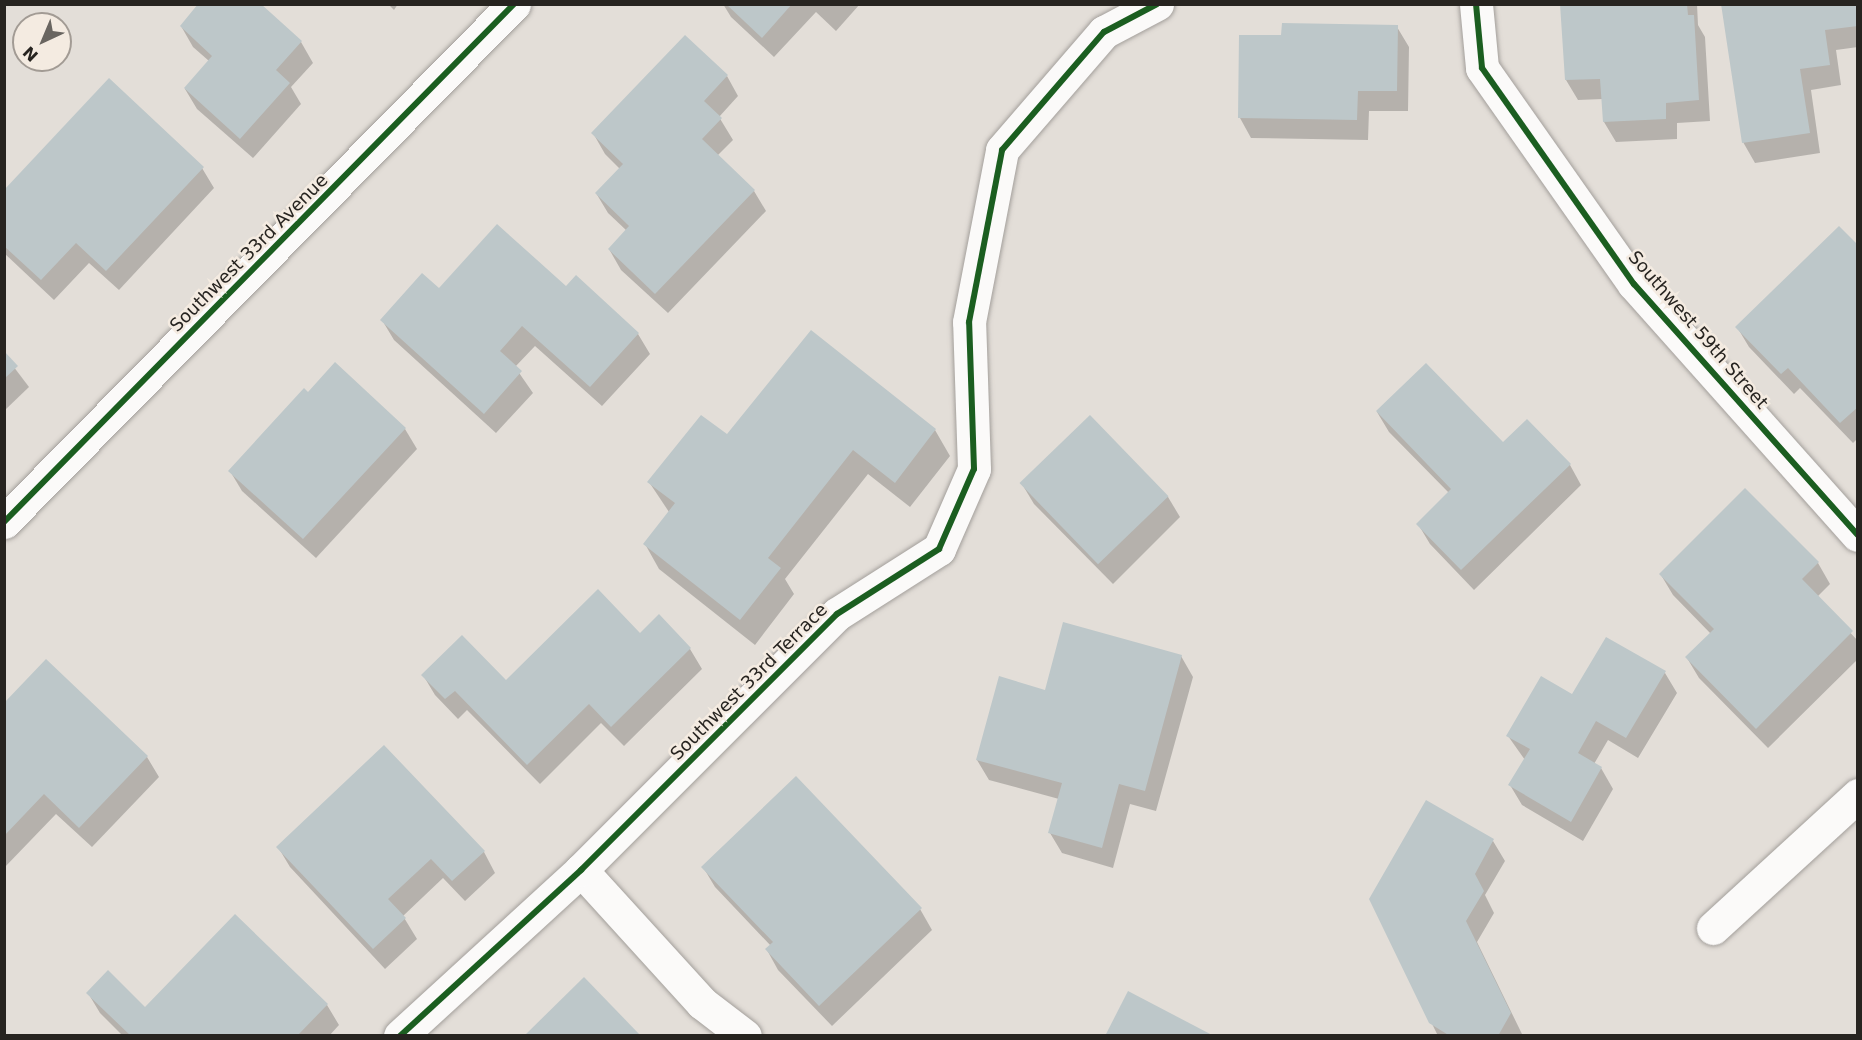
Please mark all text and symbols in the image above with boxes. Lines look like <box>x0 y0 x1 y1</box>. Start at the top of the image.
north arrow <box>12 12 72 72</box>
text: N <box>19 42 42 65</box>
street label: Southwest 33rd Avenue <box>166 170 332 336</box>
street label: Southwest 59th Street <box>1624 247 1772 413</box>
street label: Southwest 33rd Terrace <box>666 599 832 765</box>

